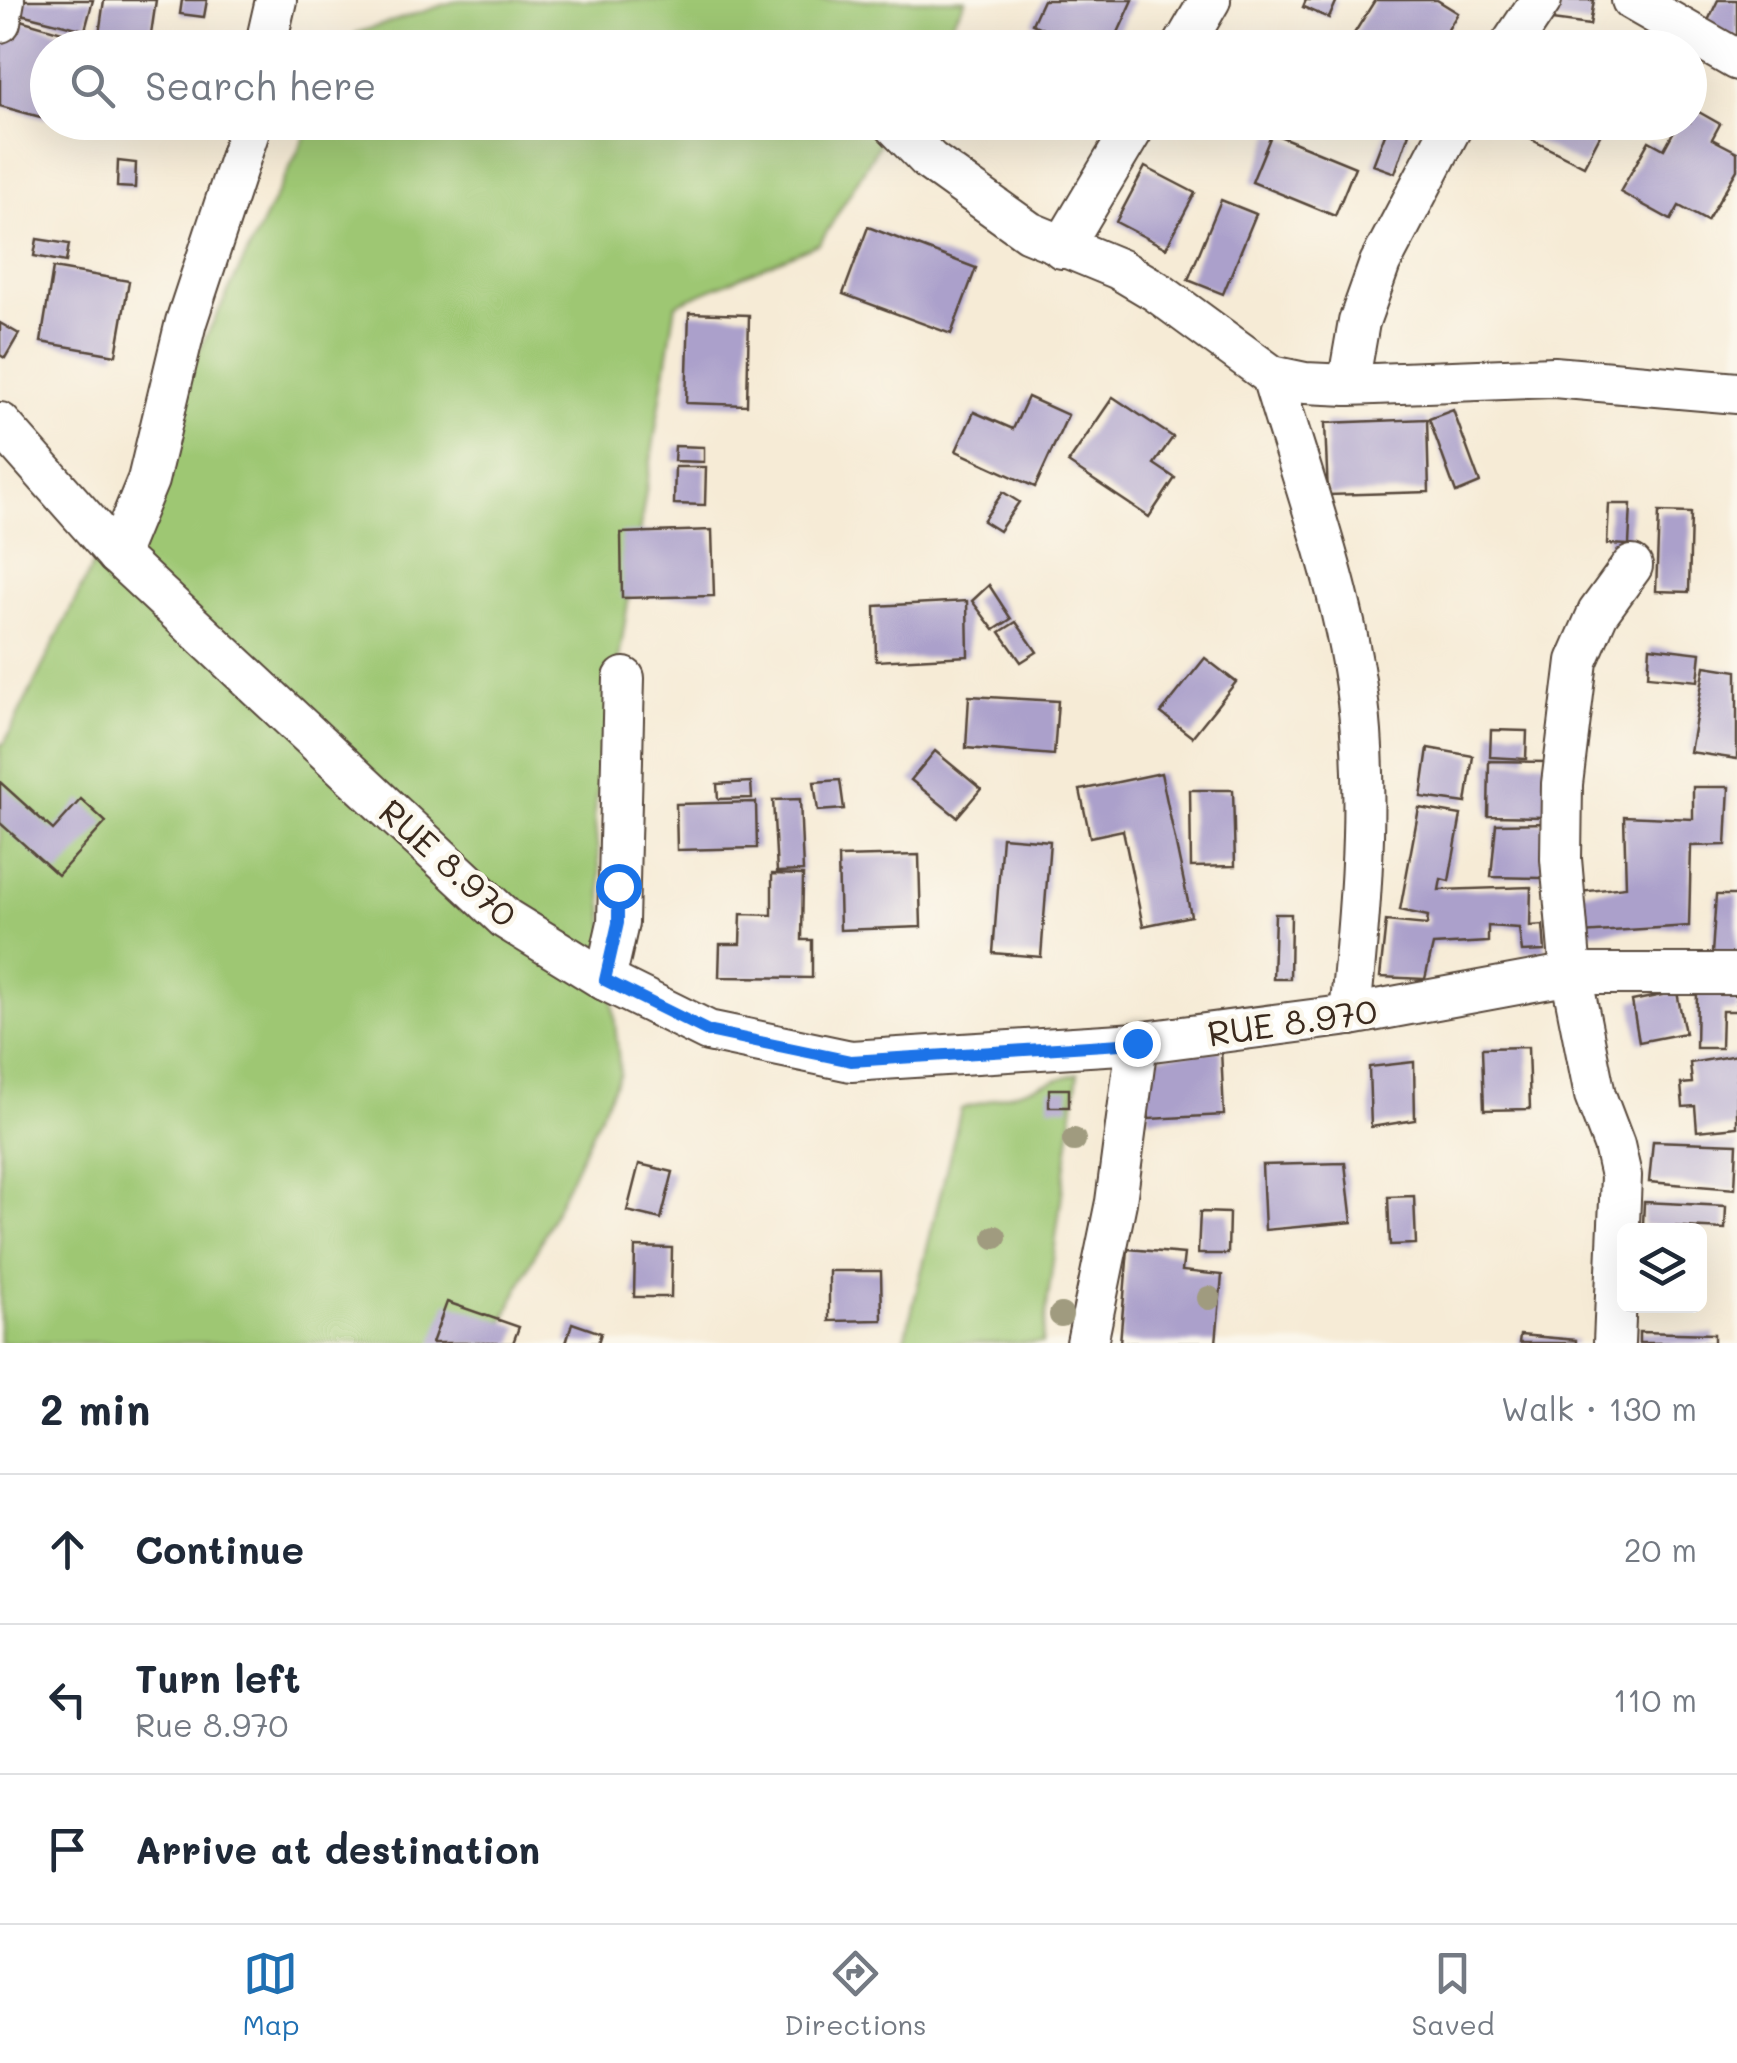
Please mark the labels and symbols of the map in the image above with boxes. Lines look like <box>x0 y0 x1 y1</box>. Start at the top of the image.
street label: RUE 8.970 <box>370 788 528 936</box>
route start <box>596 864 642 910</box>
street label: RUE 8.970 <box>1204 986 1380 1056</box>
route end <box>1115 1021 1161 1067</box>

